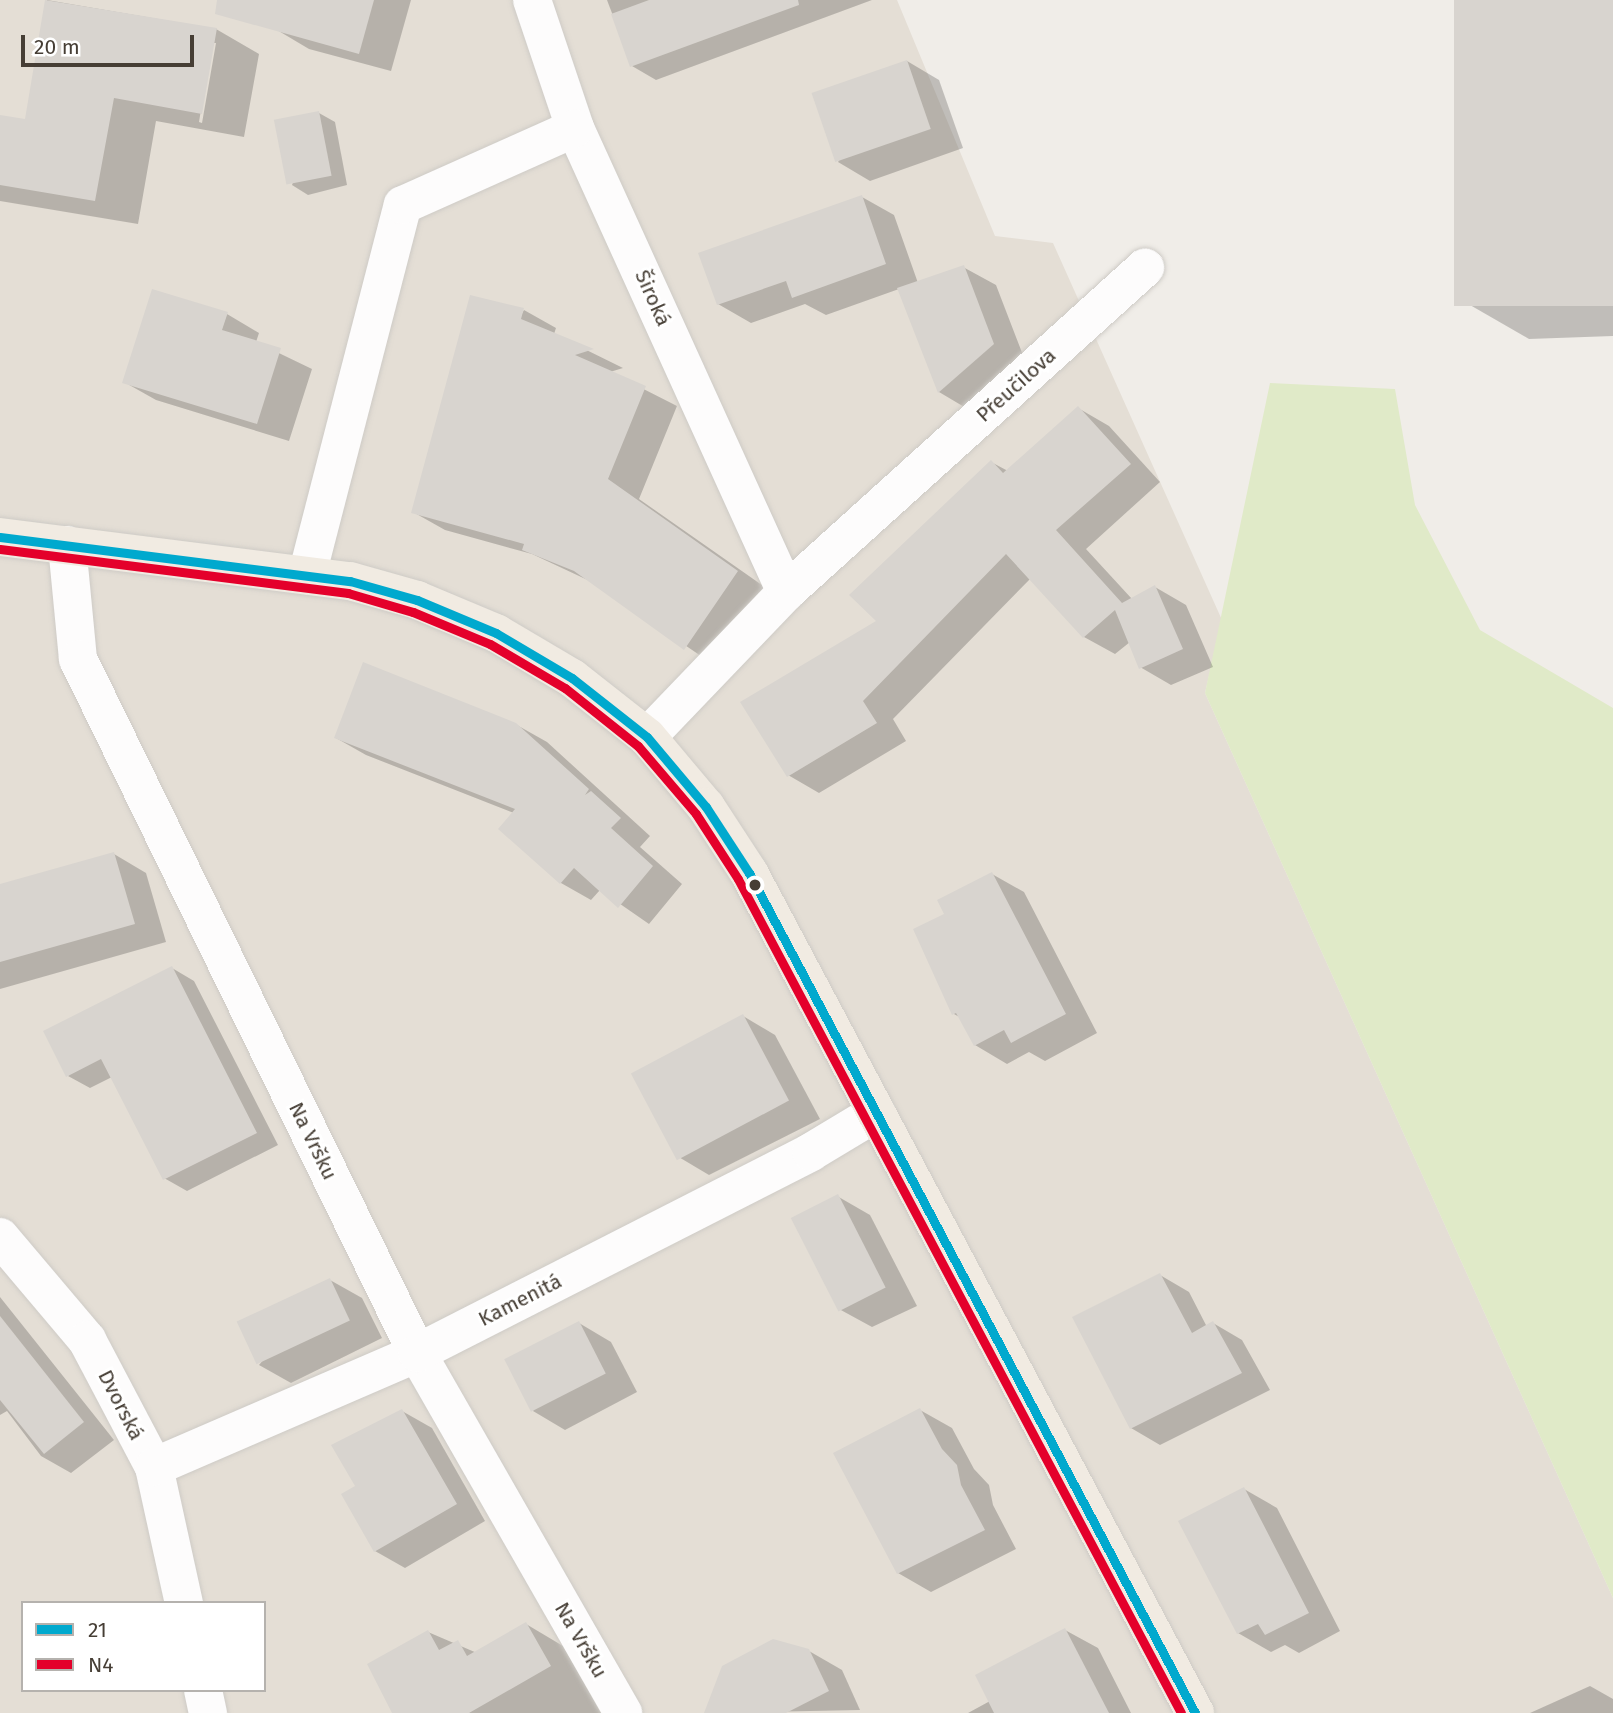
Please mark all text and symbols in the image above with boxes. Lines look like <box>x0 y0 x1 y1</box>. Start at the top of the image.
scale bar <box>24 21 198 65</box>
text: 20 m <box>34 34 80 60</box>
street label: Široká <box>629 266 677 330</box>
street label: Přeučilova <box>971 343 1061 427</box>
unlabelled marker <box>748 878 762 892</box>
street label: Na Vršku <box>283 1098 343 1184</box>
street label: Kamenitá <box>474 1268 566 1332</box>
street label: Dvorská <box>93 1366 149 1444</box>
street label: Na Vršku <box>549 1598 613 1682</box>
legend <box>21 1601 266 1692</box>
text: 21 <box>88 1617 107 1643</box>
text: N4 <box>88 1652 114 1678</box>

